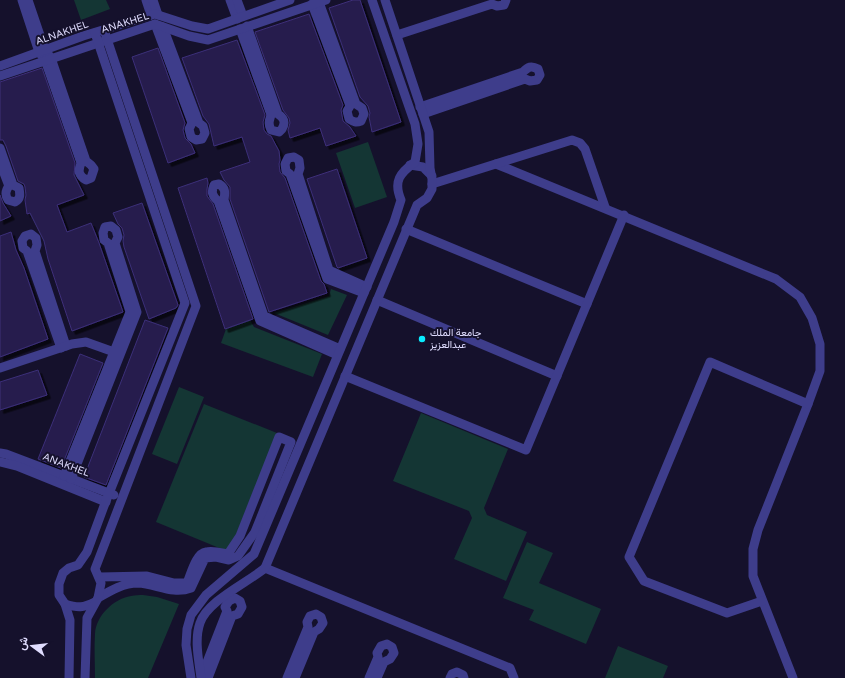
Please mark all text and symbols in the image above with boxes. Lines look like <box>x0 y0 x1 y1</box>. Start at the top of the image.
street label: ANAKHEL <box>100 10 151 36</box>
street label: ALNAKHEL <box>34 18 90 48</box>
place label: جامعة الملك عبدالعزيز <box>429 327 482 351</box>
marker: جامعة الملك عبدالعزيز <box>417 334 427 344</box>
street label: ANAKHEL <box>41 451 91 480</box>
north arrow <box>12 626 52 666</box>
text: ش <box>15 635 31 652</box>

